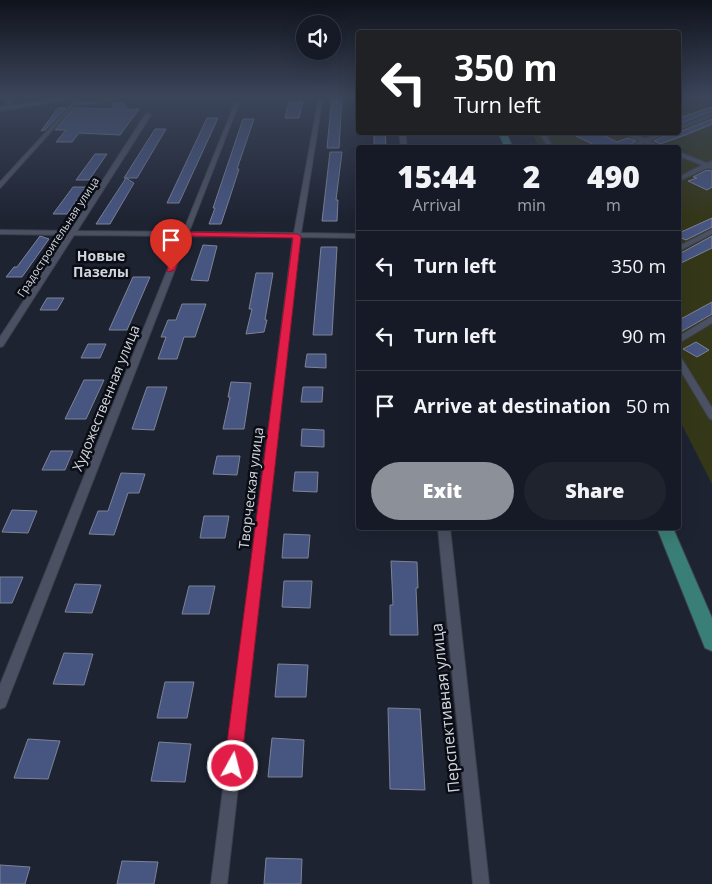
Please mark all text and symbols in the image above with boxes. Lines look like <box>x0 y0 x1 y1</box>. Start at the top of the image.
map controls <box>296 15 341 60</box>
button: sound <box>296 15 341 60</box>
text: 350 m <box>454 44 558 91</box>
icon: left <box>371 50 436 115</box>
text: Turn left <box>454 89 541 119</box>
text: 15:44 <box>397 156 476 197</box>
text: 2 <box>523 156 540 197</box>
text: 490 <box>587 156 640 197</box>
street label: Градостроительная улица <box>13 174 102 300</box>
text: Arrival <box>413 194 461 216</box>
text: min <box>517 194 546 216</box>
text: m <box>606 194 621 216</box>
pin <box>150 219 192 270</box>
icon: arrive <box>157 226 185 254</box>
district label: Новые Пазелы <box>73 246 129 281</box>
icon: left <box>371 252 399 280</box>
text: Turn left <box>414 253 496 279</box>
text: 350 m <box>611 253 666 279</box>
street label: Художественная улица <box>67 322 144 474</box>
icon: left <box>371 322 399 350</box>
text: Turn left <box>414 323 496 349</box>
text: 90 m <box>622 323 666 349</box>
icon: arrive <box>371 392 399 420</box>
text: Arrive at destination <box>414 393 611 419</box>
text: 50 m <box>626 393 670 419</box>
street label: Творческая улица <box>234 426 267 550</box>
button: Exit <box>371 462 514 520</box>
button: Share <box>524 462 666 520</box>
street label: Перспективная улица <box>425 622 465 794</box>
position arrow <box>206 739 258 791</box>

